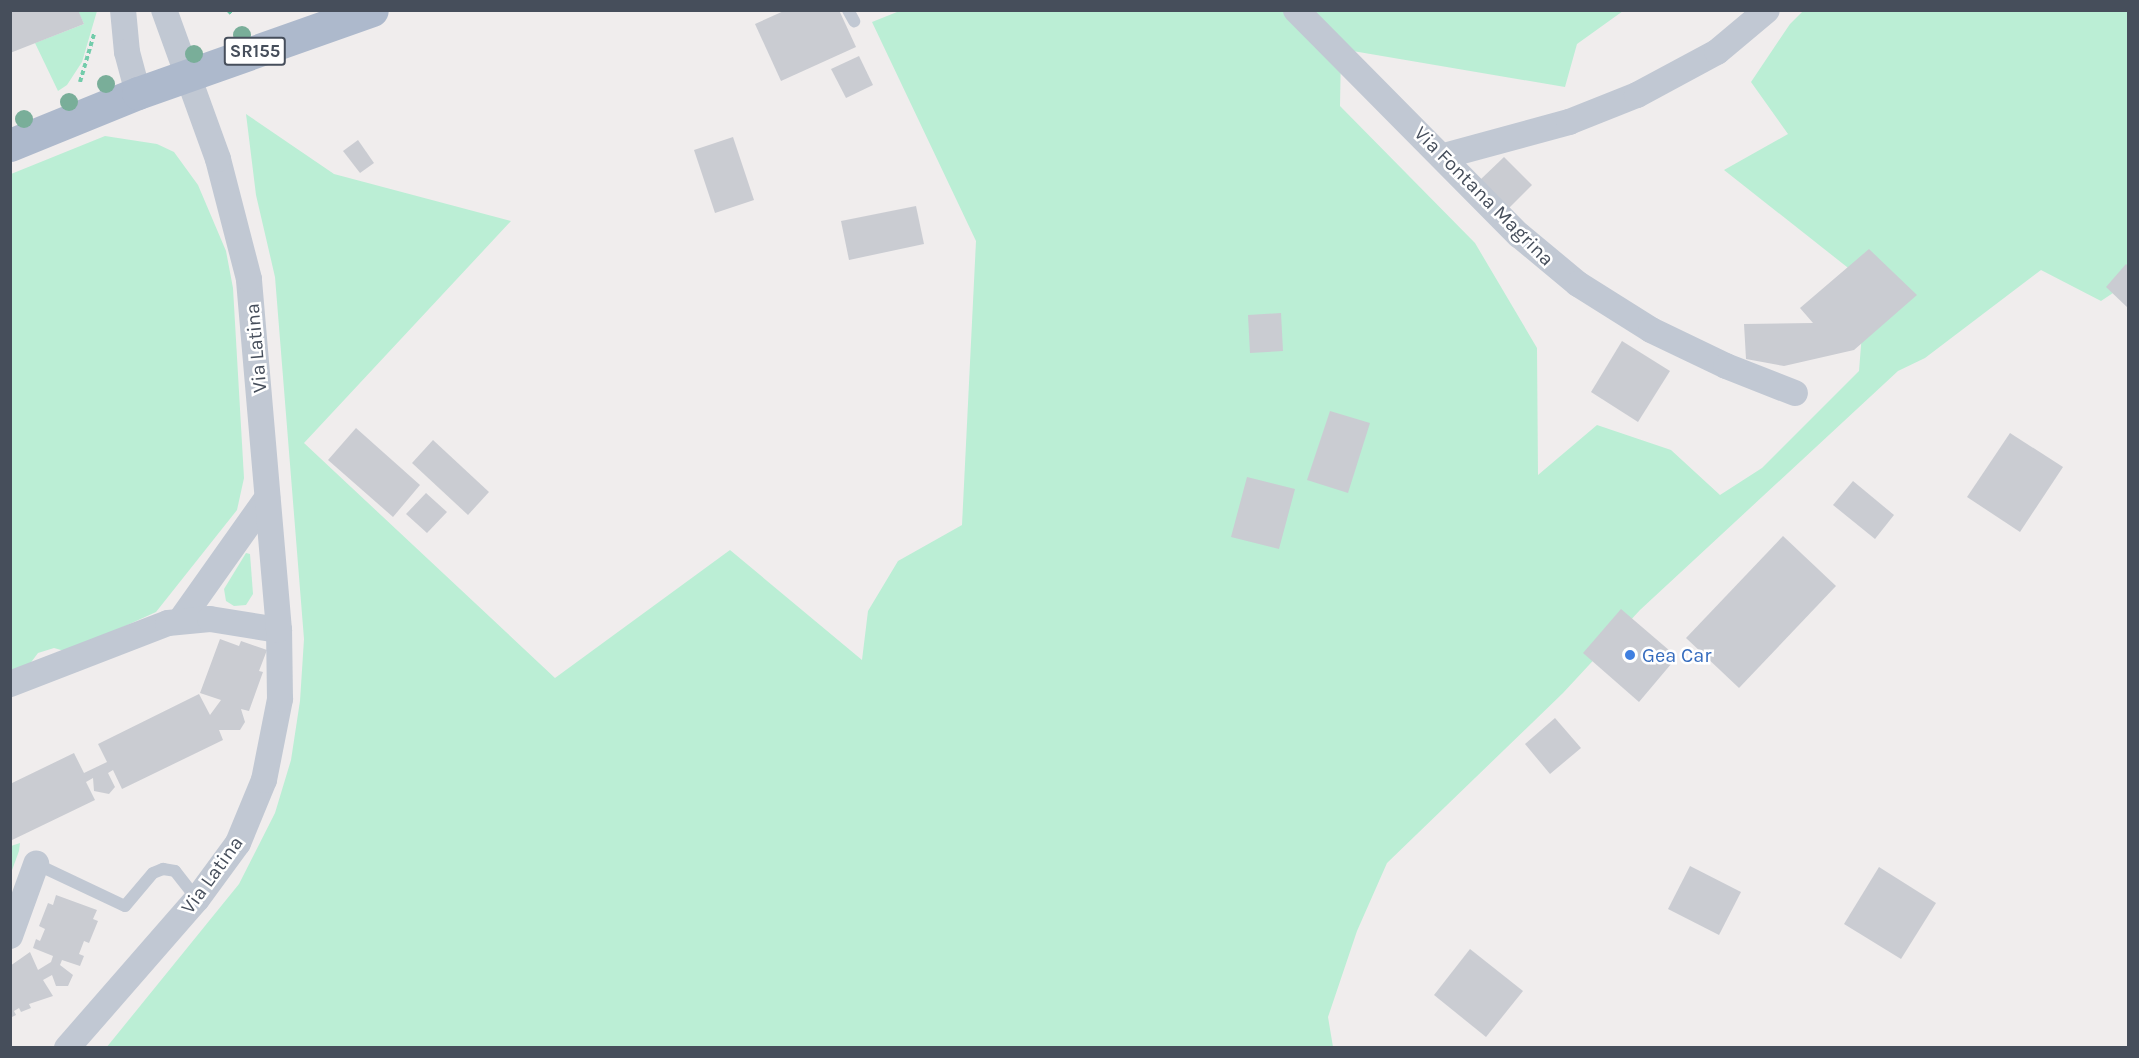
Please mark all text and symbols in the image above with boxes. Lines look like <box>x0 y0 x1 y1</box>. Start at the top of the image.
road number: SR155 <box>224 36 286 66</box>
street label: Via Fontana Magrina <box>1409 121 1559 271</box>
street label: Via Latina <box>240 302 272 394</box>
place label: Gea Car <box>1642 643 1711 667</box>
marker: Gea Car <box>1623 648 1637 662</box>
street label: Via Latina <box>176 832 248 918</box>

